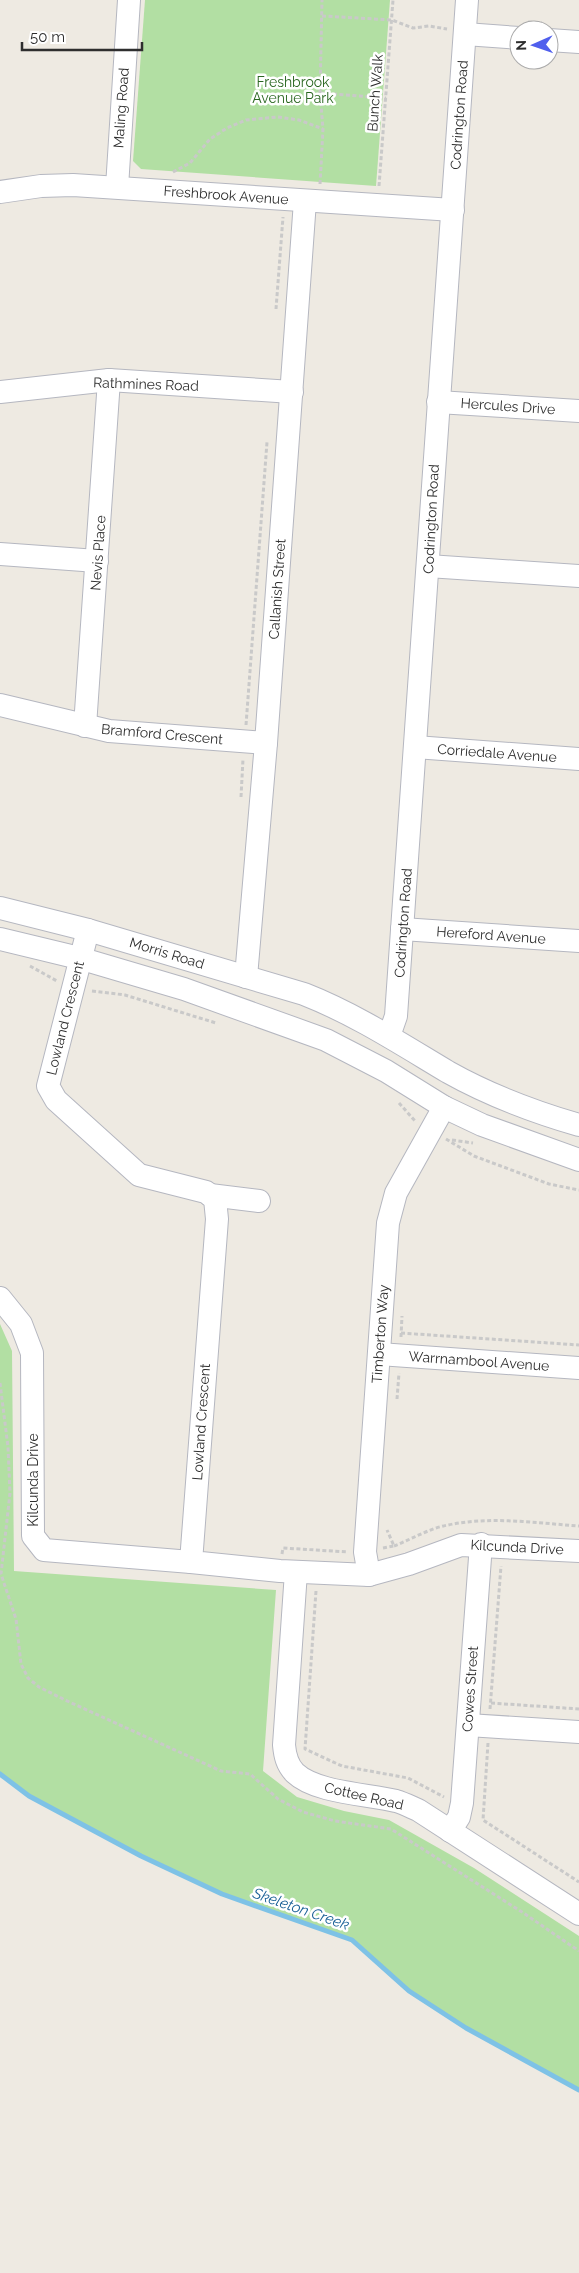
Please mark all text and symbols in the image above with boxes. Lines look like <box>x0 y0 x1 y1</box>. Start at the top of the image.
scale bar <box>22 20 142 52</box>
north arrow <box>509 20 559 70</box>
text: 50 m <box>30 28 65 46</box>
text: N <box>513 40 529 51</box>
street label: Bunch Walk <box>364 53 386 132</box>
street label: Codrington Road <box>447 60 471 170</box>
street label: Maling Road <box>110 67 132 149</box>
park label: Freshbrook Avenue Park <box>252 74 334 106</box>
street label: Freshbrook Avenue <box>163 183 289 207</box>
street label: Rathmines Road <box>93 374 199 394</box>
street label: Hercules Drive <box>460 395 556 417</box>
street label: Codrington Road <box>420 464 442 574</box>
street label: Nevis Place <box>87 515 109 591</box>
street label: Callanish Street <box>265 538 289 640</box>
street label: Bramford Crescent <box>100 721 224 747</box>
street label: Corriedale Avenue <box>437 741 557 765</box>
street label: Codrington Road <box>391 868 415 978</box>
street label: Hereford Avenue <box>436 923 546 947</box>
street label: Morris Road <box>128 934 206 972</box>
street label: Lowland Crescent <box>43 959 87 1077</box>
street label: Timberton Way <box>369 1284 391 1384</box>
street label: Warrnambool Avenue <box>408 1348 550 1374</box>
street label: Lowland Crescent <box>189 1363 213 1481</box>
street label: Kilcunda Drive <box>25 1433 41 1527</box>
street label: Kilcunda Drive <box>470 1537 564 1557</box>
street label: Cowes Street <box>459 1645 481 1733</box>
street label: Cottee Road <box>323 1779 405 1813</box>
water label: Skeleton Creek <box>249 1884 352 1934</box>

